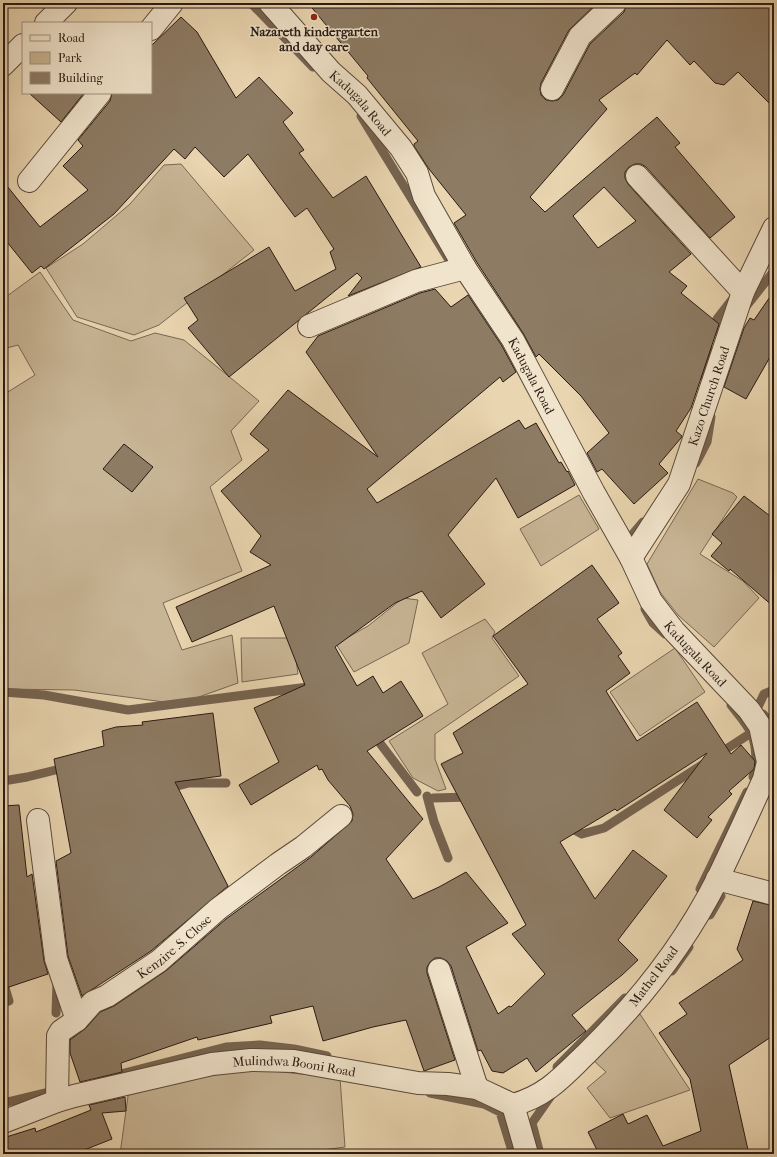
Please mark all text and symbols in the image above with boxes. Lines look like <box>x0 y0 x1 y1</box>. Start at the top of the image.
marker: Nazareth kindergarten and day care <box>309 12 319 22</box>
legend <box>22 22 152 94</box>
place label: Nazareth kindergarten and day care <box>250 24 379 55</box>
text: Road <box>58 31 85 45</box>
text: Park <box>58 51 83 65</box>
street label: Kadugala Road <box>326 67 395 140</box>
text: Building <box>58 71 103 85</box>
street label: Kadugala Road <box>505 335 558 417</box>
street label: Kazo Church Road <box>685 343 733 448</box>
street label: Kadugala Road <box>661 618 730 690</box>
street label: Kenzire .S. Close <box>134 911 215 982</box>
street label: Mathel Road <box>626 943 681 1009</box>
street label: Mulindwa Booni Road <box>232 1053 358 1080</box>

